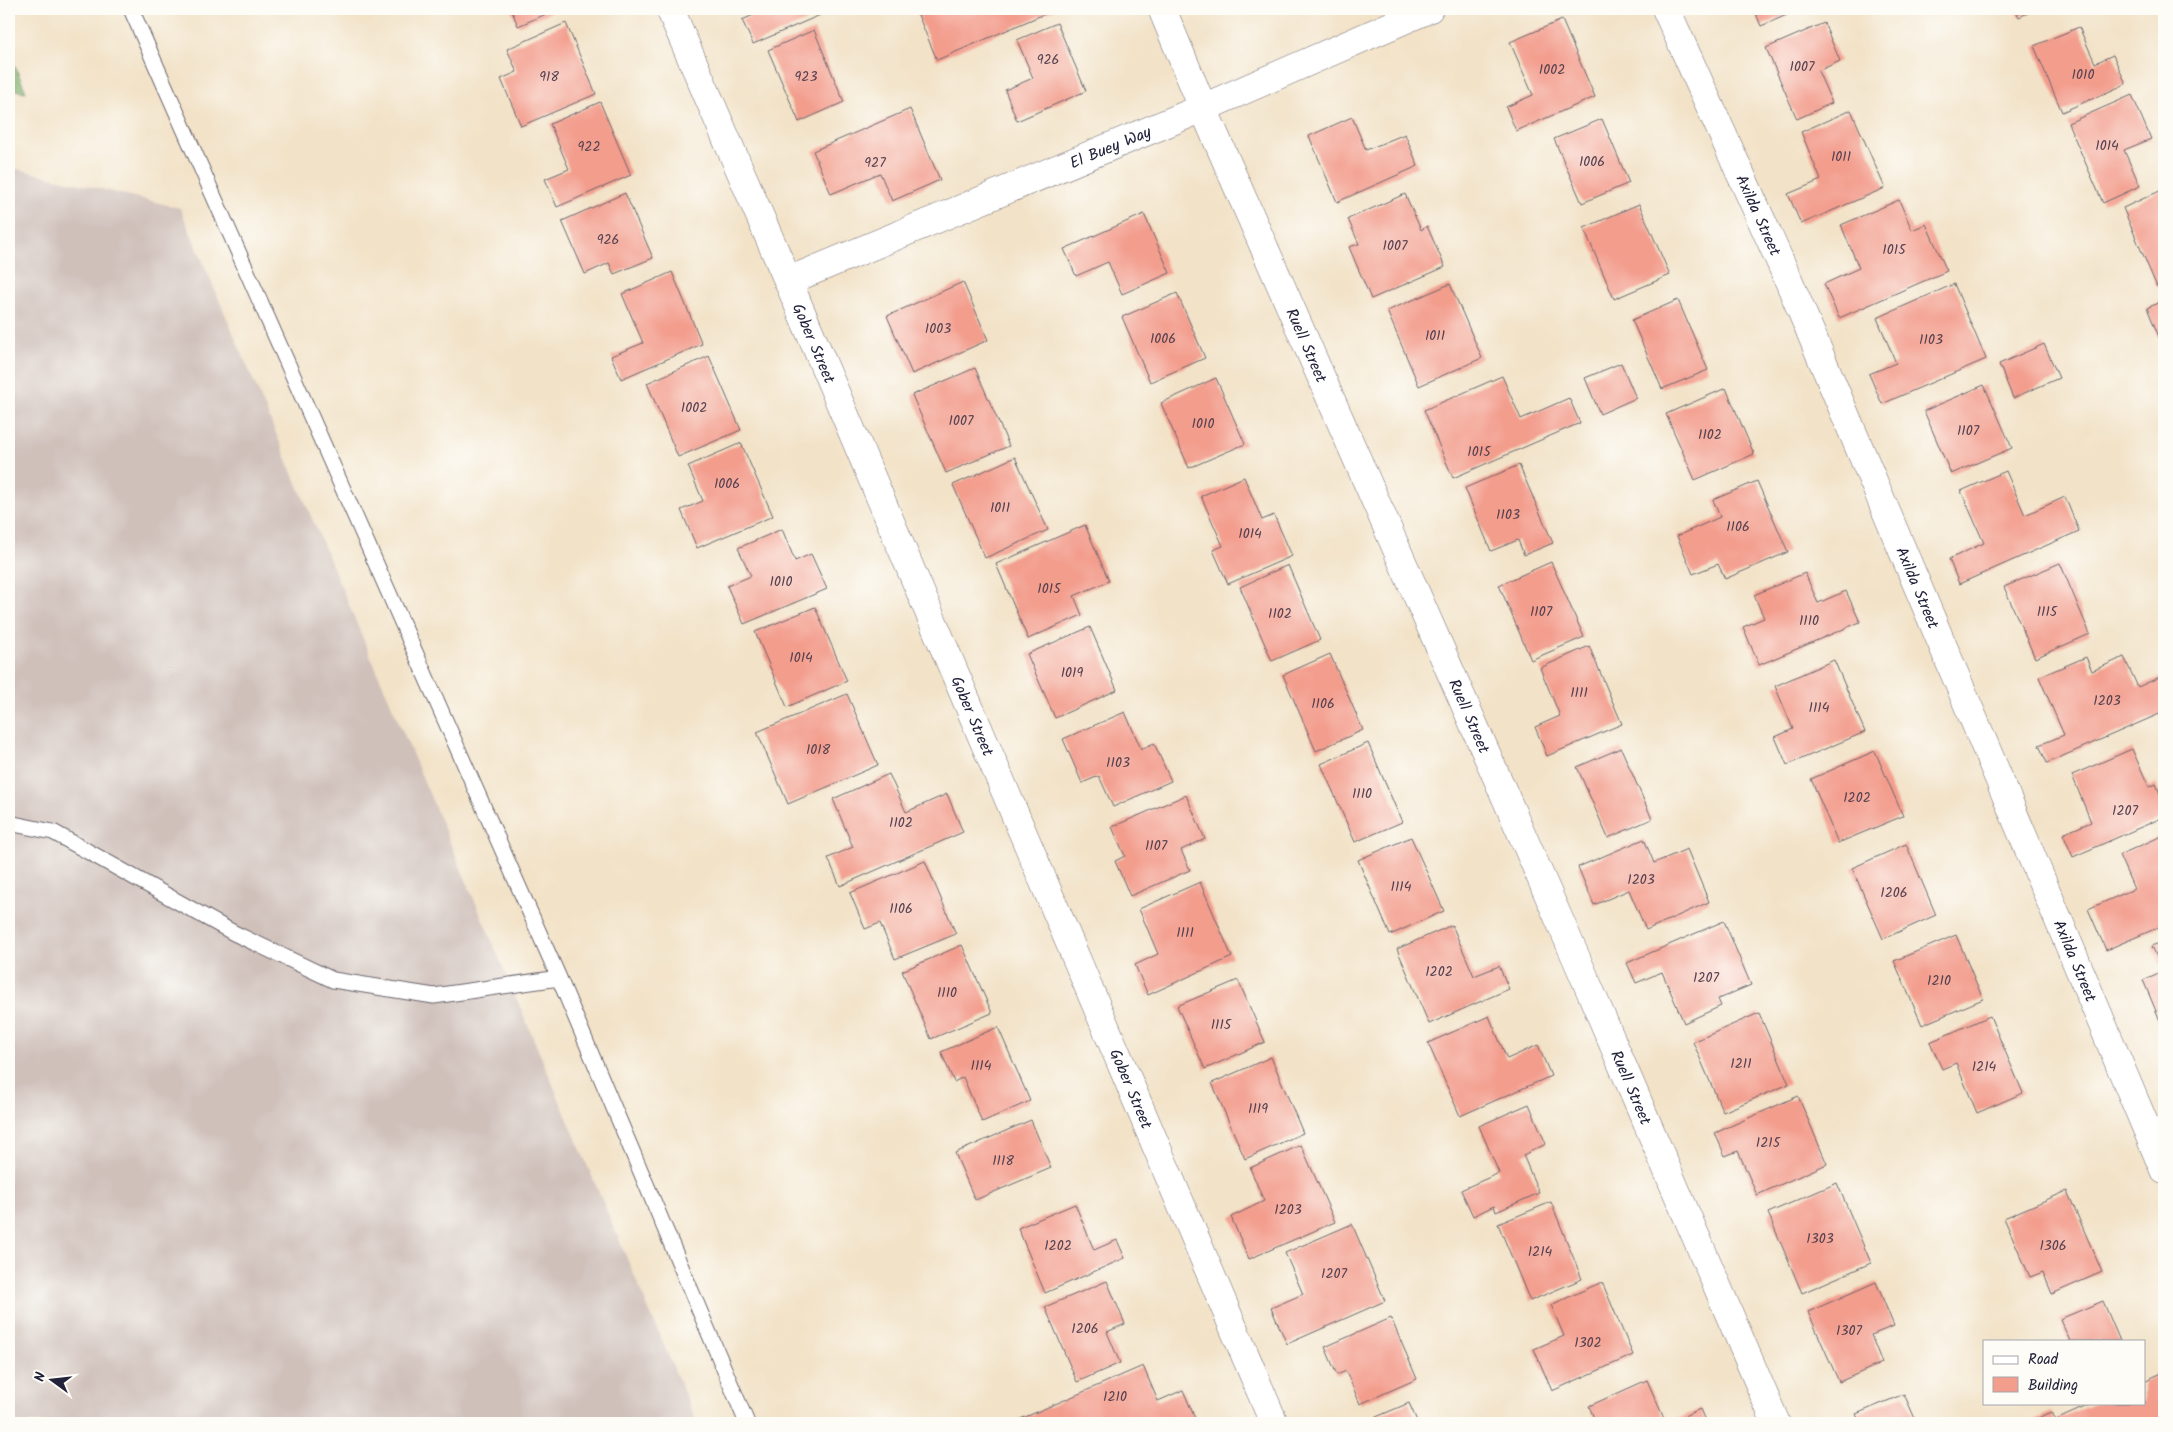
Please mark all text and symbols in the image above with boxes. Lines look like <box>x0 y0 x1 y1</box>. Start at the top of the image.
house number: 926 <box>1037 49 1059 71</box>
house number: 1007 <box>1790 56 1815 78</box>
house number: 1002 <box>1539 59 1565 81</box>
house number: 1010 <box>2072 64 2094 86</box>
house number: 918 <box>539 66 559 88</box>
house number: 923 <box>795 66 817 88</box>
street label: El Buey Way <box>1066 120 1156 176</box>
house number: 1014 <box>2095 135 2119 157</box>
house number: 922 <box>577 136 601 158</box>
house number: 1011 <box>1831 146 1851 168</box>
house number: 1006 <box>1579 151 1605 173</box>
house number: 927 <box>864 152 886 174</box>
street label: Axilda Street <box>1728 171 1787 261</box>
house number: 926 <box>597 229 619 251</box>
house number: 1007 <box>1383 235 1408 257</box>
house number: 1015 <box>1882 239 1907 261</box>
street label: Gober Street <box>785 300 842 388</box>
street label: Ruell Street <box>1278 304 1333 388</box>
house number: 1003 <box>925 318 951 340</box>
house number: 1011 <box>1425 325 1445 347</box>
house number: 1006 <box>1150 328 1176 350</box>
house number: 1103 <box>1919 329 1943 351</box>
house number: 1002 <box>681 397 707 419</box>
house number: 1007 <box>949 410 974 432</box>
house number: 1010 <box>1192 413 1214 435</box>
house number: 1107 <box>1957 420 1980 442</box>
house number: 1102 <box>1698 424 1722 446</box>
house number: 1015 <box>1467 441 1492 463</box>
house number: 1006 <box>714 473 740 495</box>
house number: 1011 <box>990 497 1010 519</box>
house number: 1103 <box>1496 504 1520 526</box>
house number: 1106 <box>1726 516 1750 538</box>
house number: 1014 <box>1238 523 1262 545</box>
street label: Axilda Street <box>1888 543 1945 634</box>
house number: 1010 <box>770 571 792 593</box>
house number: 1015 <box>1037 578 1062 600</box>
house number: 1107 <box>1530 601 1553 623</box>
house number: 1115 <box>2037 601 2059 623</box>
house number: 1102 <box>1268 603 1292 625</box>
house number: 1110 <box>1799 610 1819 632</box>
house number: 1014 <box>789 647 813 669</box>
house number: 1019 <box>1061 662 1083 684</box>
street label: Gober Street <box>944 672 1000 761</box>
street label: Ruell Street <box>1441 675 1496 758</box>
house number: 1111 <box>1570 682 1588 704</box>
house number: 1203 <box>2093 690 2121 712</box>
house number: 1106 <box>1311 693 1335 715</box>
house number: 1114 <box>1809 697 1830 719</box>
house number: 1018 <box>806 739 831 761</box>
house number: 1103 <box>1106 752 1130 774</box>
house number: 1110 <box>1352 783 1372 805</box>
house number: 1202 <box>1843 787 1871 809</box>
house number: 1207 <box>2112 800 2139 822</box>
house number: 1102 <box>889 812 913 834</box>
house number: 1107 <box>1145 835 1168 857</box>
house number: 1203 <box>1627 869 1655 891</box>
house number: 1114 <box>1391 876 1412 898</box>
house number: 1206 <box>1880 882 1908 904</box>
house number: 1106 <box>889 898 913 920</box>
street label: Axilda Street <box>2046 916 2103 1007</box>
house number: 1111 <box>1176 922 1194 944</box>
house number: 1202 <box>1425 961 1453 983</box>
house number: 1207 <box>1693 967 1720 989</box>
house number: 1210 <box>1927 970 1951 992</box>
house number: 1110 <box>937 982 957 1004</box>
house number: 1115 <box>1211 1014 1233 1036</box>
street label: Gober Street <box>1102 1045 1159 1134</box>
street label: Ruell Street <box>1603 1046 1658 1130</box>
house number: 1211 <box>1730 1053 1752 1075</box>
house number: 1114 <box>971 1055 992 1077</box>
house number: 1214 <box>1972 1056 1997 1078</box>
house number: 1119 <box>1248 1098 1268 1120</box>
house number: 1215 <box>1756 1132 1782 1154</box>
house number: 1118 <box>992 1150 1014 1172</box>
house number: 1203 <box>1274 1199 1302 1221</box>
house number: 1303 <box>1806 1228 1834 1250</box>
house number: 1202 <box>1044 1235 1072 1257</box>
house number: 1306 <box>2039 1235 2067 1257</box>
house number: 1214 <box>1528 1241 1553 1263</box>
house number: 1207 <box>1321 1263 1348 1285</box>
house number: 1206 <box>1071 1318 1099 1340</box>
house number: 1307 <box>1836 1320 1862 1342</box>
house number: 1302 <box>1574 1332 1602 1354</box>
legend <box>1983 1340 2146 1404</box>
text: Road <box>2028 1348 2059 1372</box>
north arrow <box>28 1354 78 1404</box>
text: N <box>29 1370 52 1384</box>
text: Building <box>2028 1374 2078 1398</box>
house number: 1210 <box>1103 1386 1127 1408</box>

